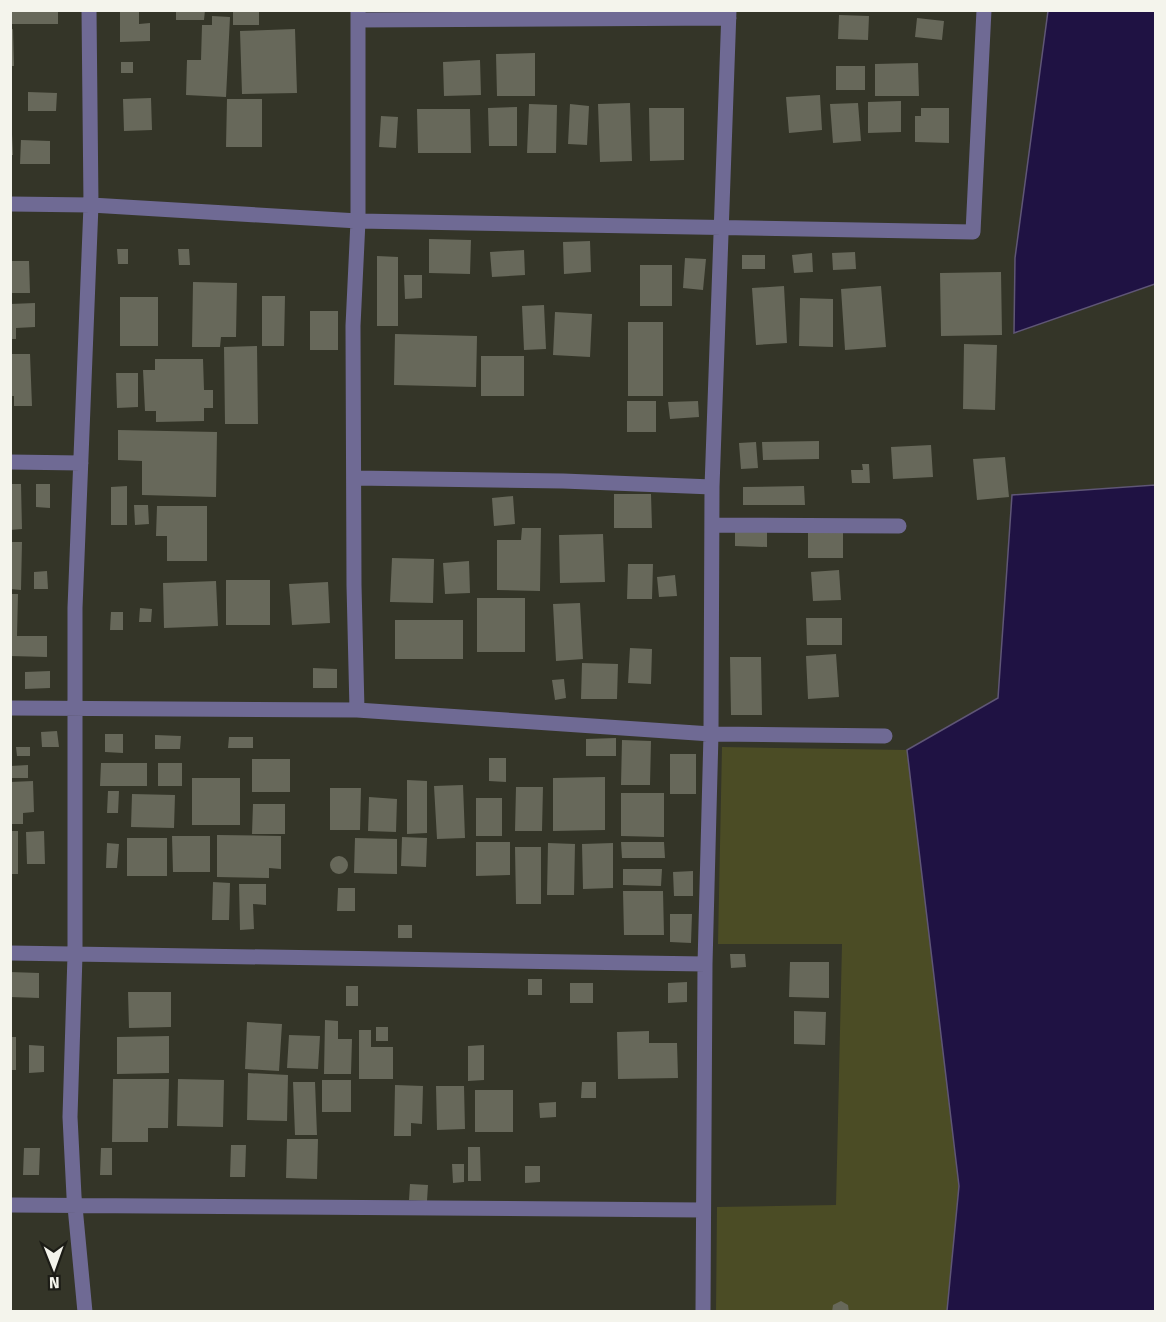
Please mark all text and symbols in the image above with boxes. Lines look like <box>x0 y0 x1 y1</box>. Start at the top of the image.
north arrow <box>24 1238 84 1298</box>
text: N <box>49 1273 60 1292</box>

